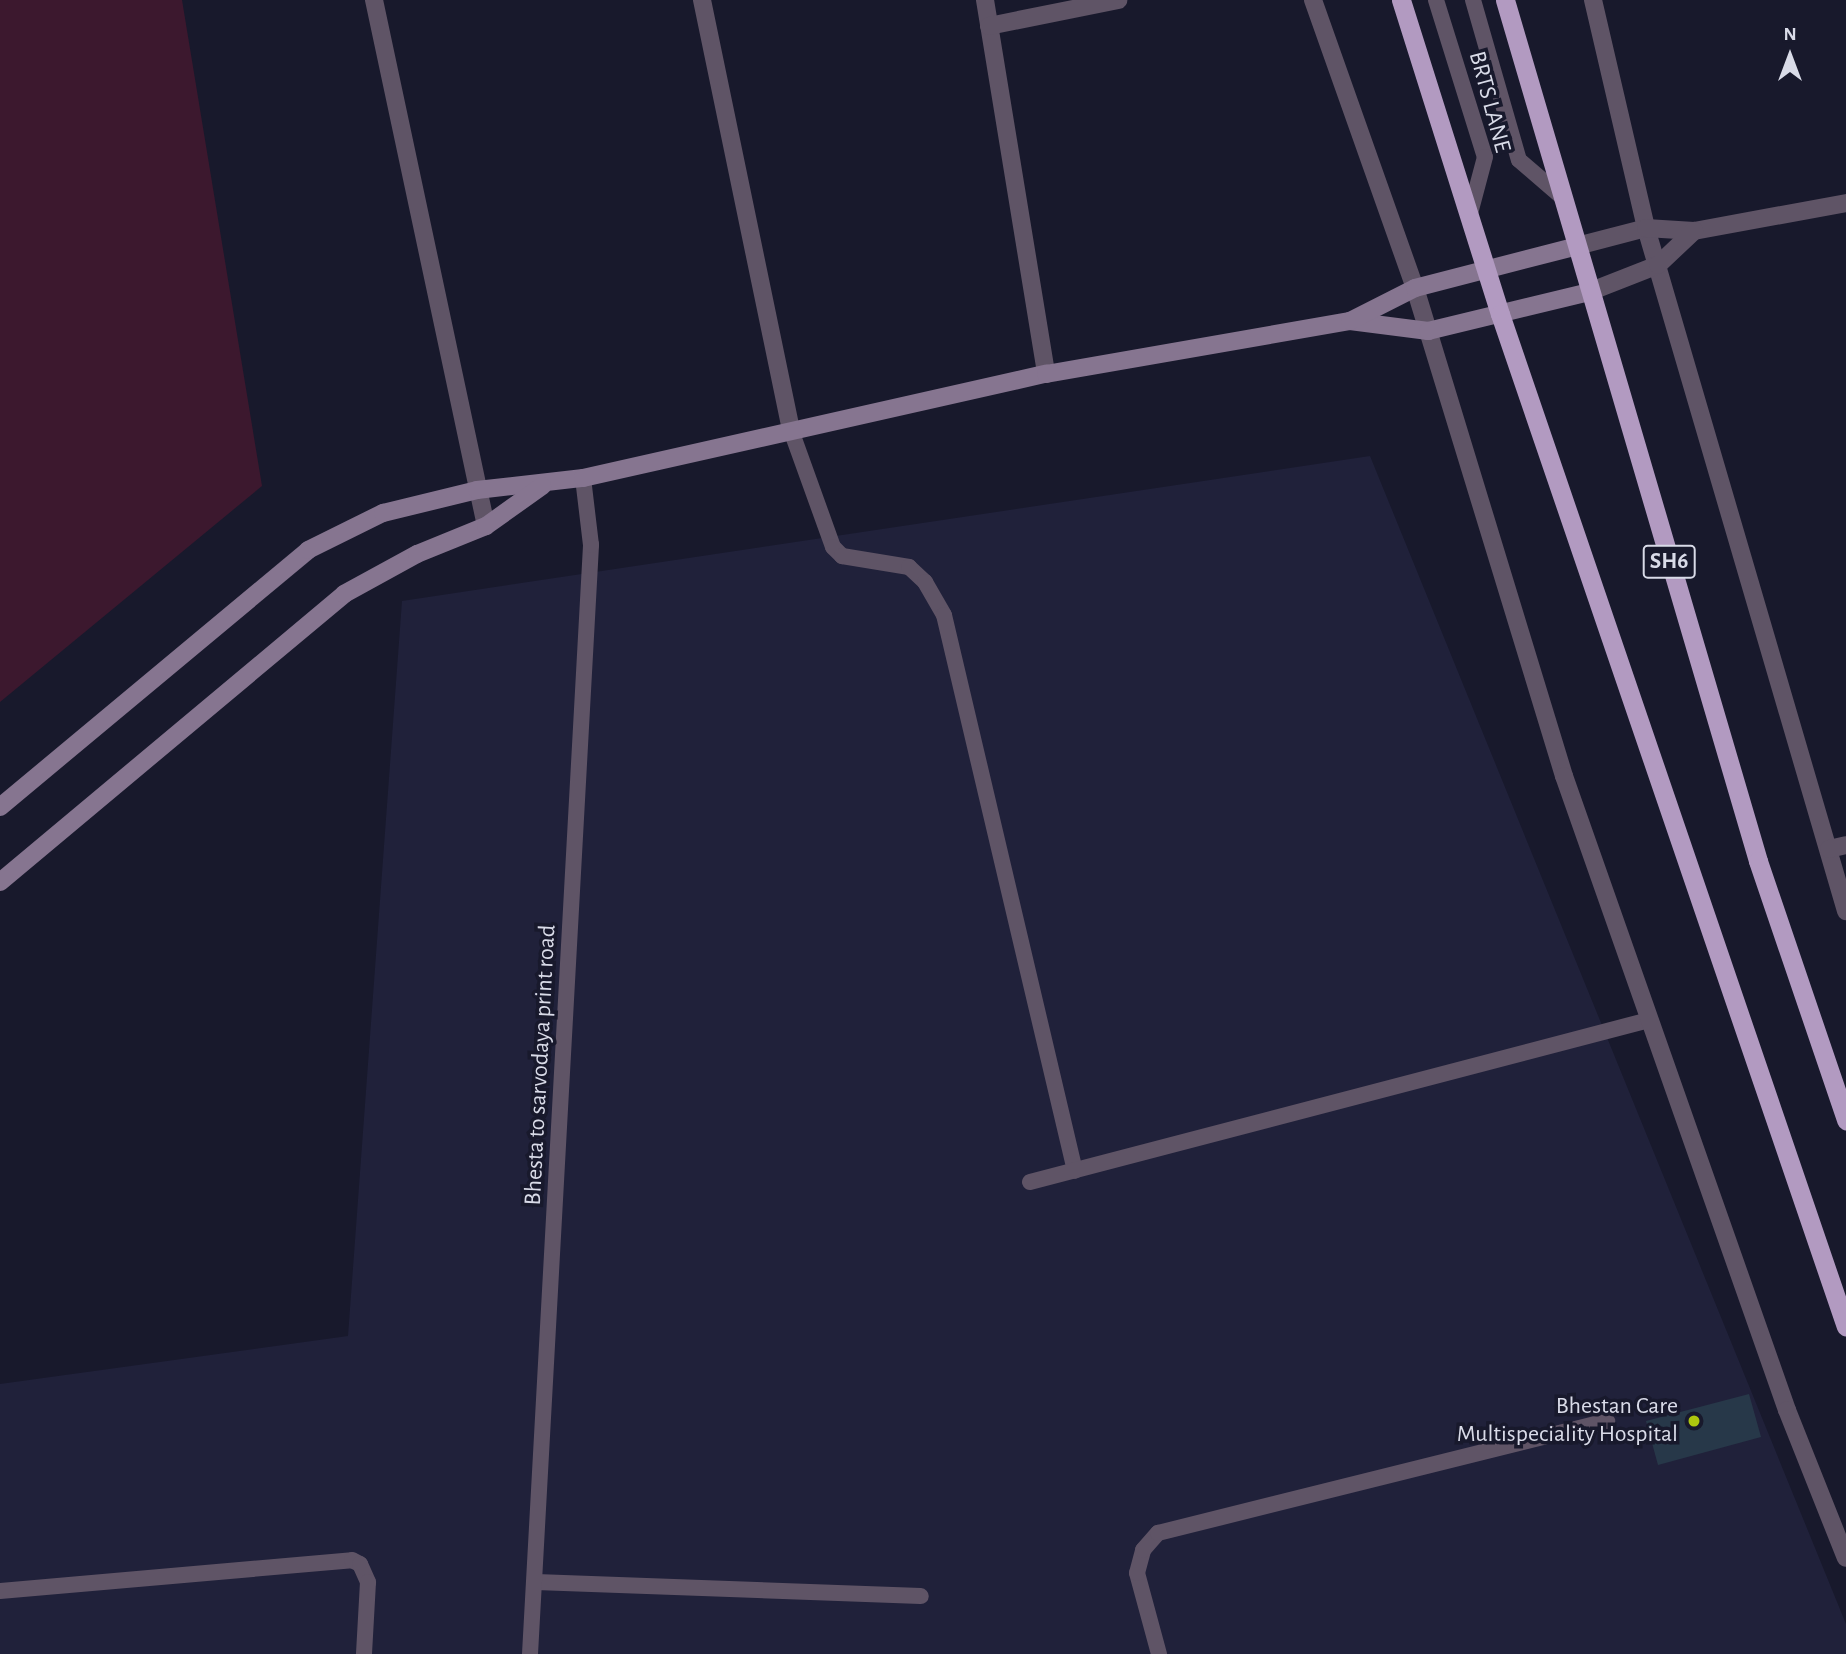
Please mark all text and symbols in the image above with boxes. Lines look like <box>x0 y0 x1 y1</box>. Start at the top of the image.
north arrow <box>1755 21 1825 91</box>
text: N <box>1783 25 1797 44</box>
street label: BRTS LANE <box>1462 48 1516 156</box>
road number: SH6 <box>1641 542 1697 582</box>
street label: Bhesta to sarvodaya print road <box>519 924 563 1206</box>
place label: Bhestan Care Multispeciality Hospital <box>1457 1393 1678 1449</box>
marker: Bhestan Care Multispeciality Hospital <box>1684 1411 1704 1431</box>

